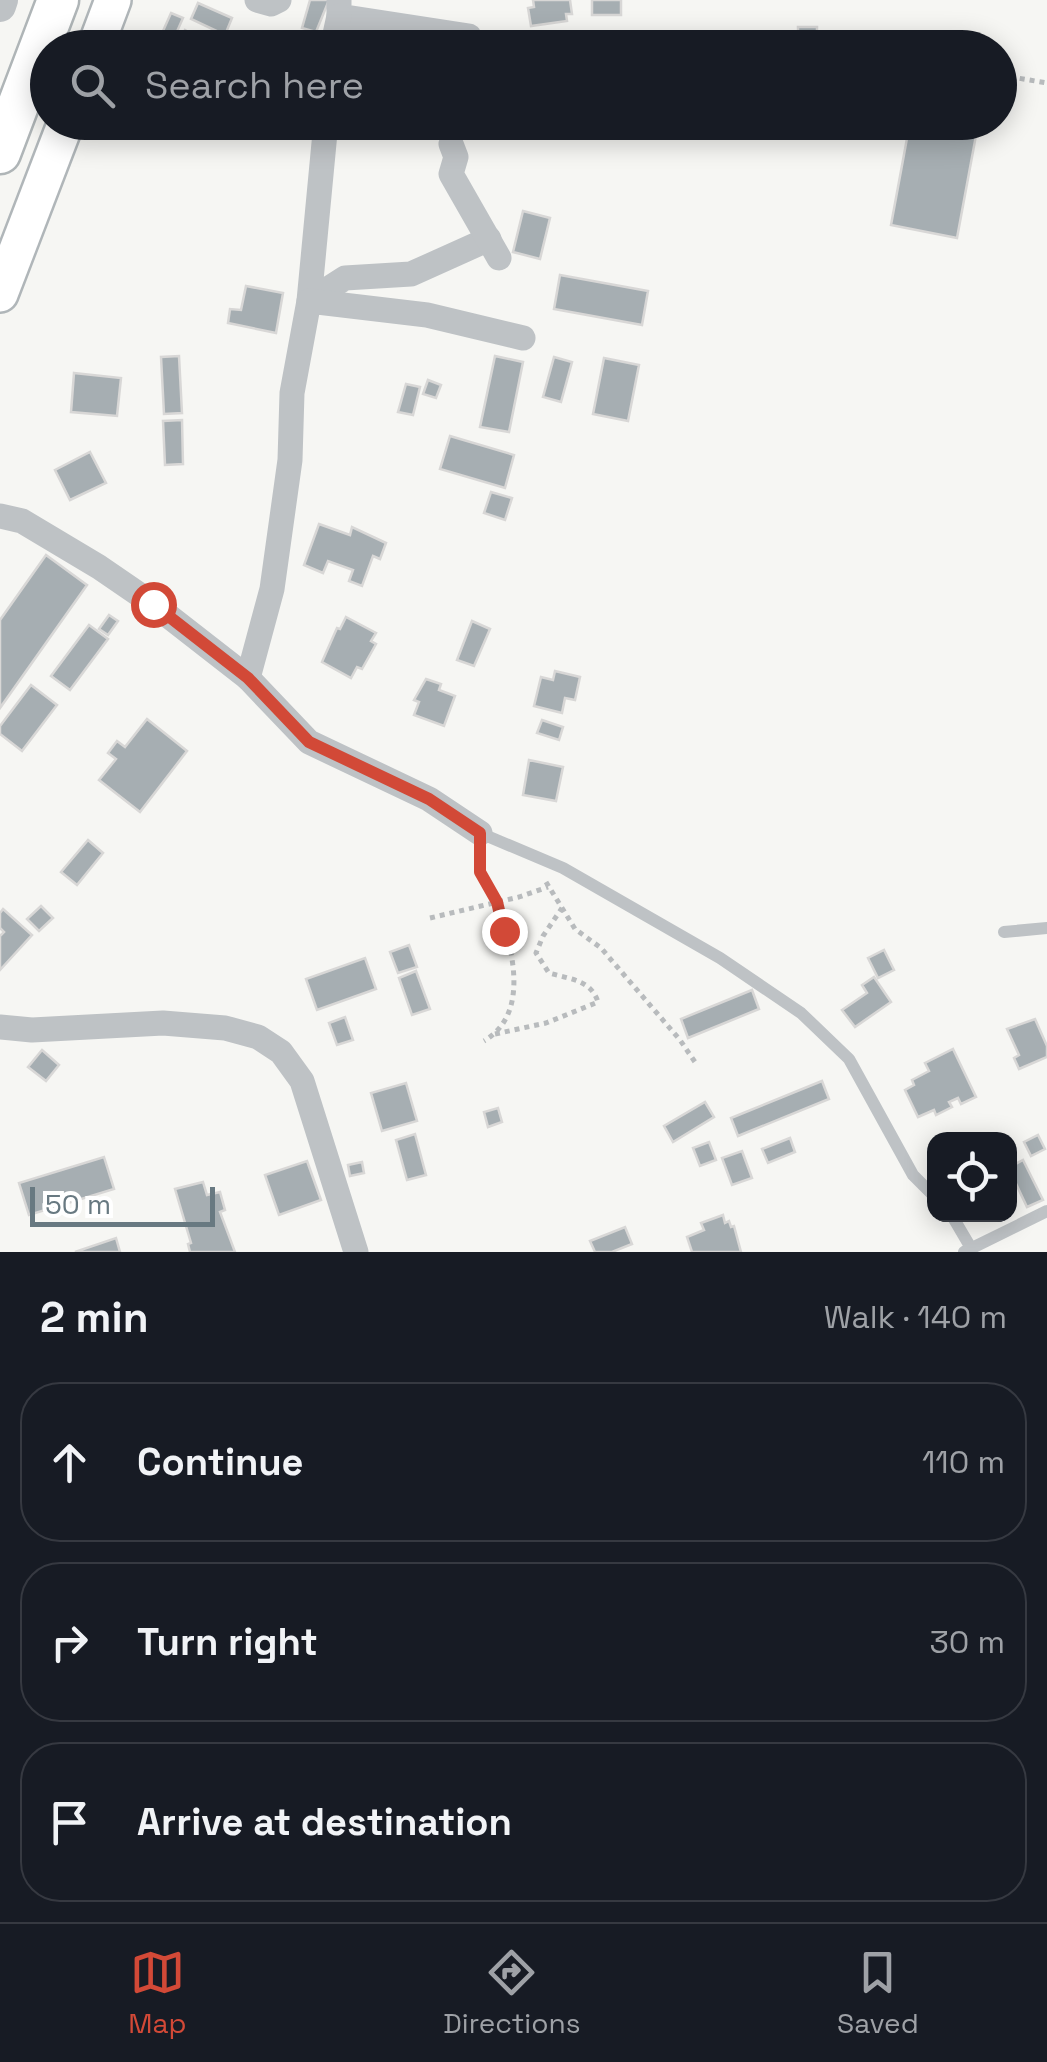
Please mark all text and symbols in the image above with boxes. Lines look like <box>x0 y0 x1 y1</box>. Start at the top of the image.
search box <box>30 30 1017 140</box>
icon: search <box>65 58 120 113</box>
text: Search here <box>145 61 364 109</box>
route start <box>131 582 177 628</box>
route end <box>482 909 528 955</box>
map controls <box>927 1132 1017 1222</box>
button: locate <box>927 1132 1017 1222</box>
scale bar <box>30 1182 215 1226</box>
text: 50 m <box>45 1186 111 1222</box>
text: 2 min <box>40 1291 149 1344</box>
text: Walk · 140 m <box>824 1297 1007 1337</box>
icon: ahead <box>42 1435 97 1490</box>
text: Continue <box>137 1438 303 1486</box>
text: 110 m <box>922 1442 1005 1482</box>
icon: right <box>42 1615 97 1670</box>
text: Turn right <box>137 1618 318 1666</box>
text: 30 m <box>929 1622 1005 1662</box>
icon: arrive <box>42 1795 97 1850</box>
text: Arrive at destination <box>137 1798 512 1846</box>
tab: Map <box>128 1945 187 2041</box>
tab: Directions <box>443 1945 580 2041</box>
tab: Saved <box>837 1945 919 2041</box>

